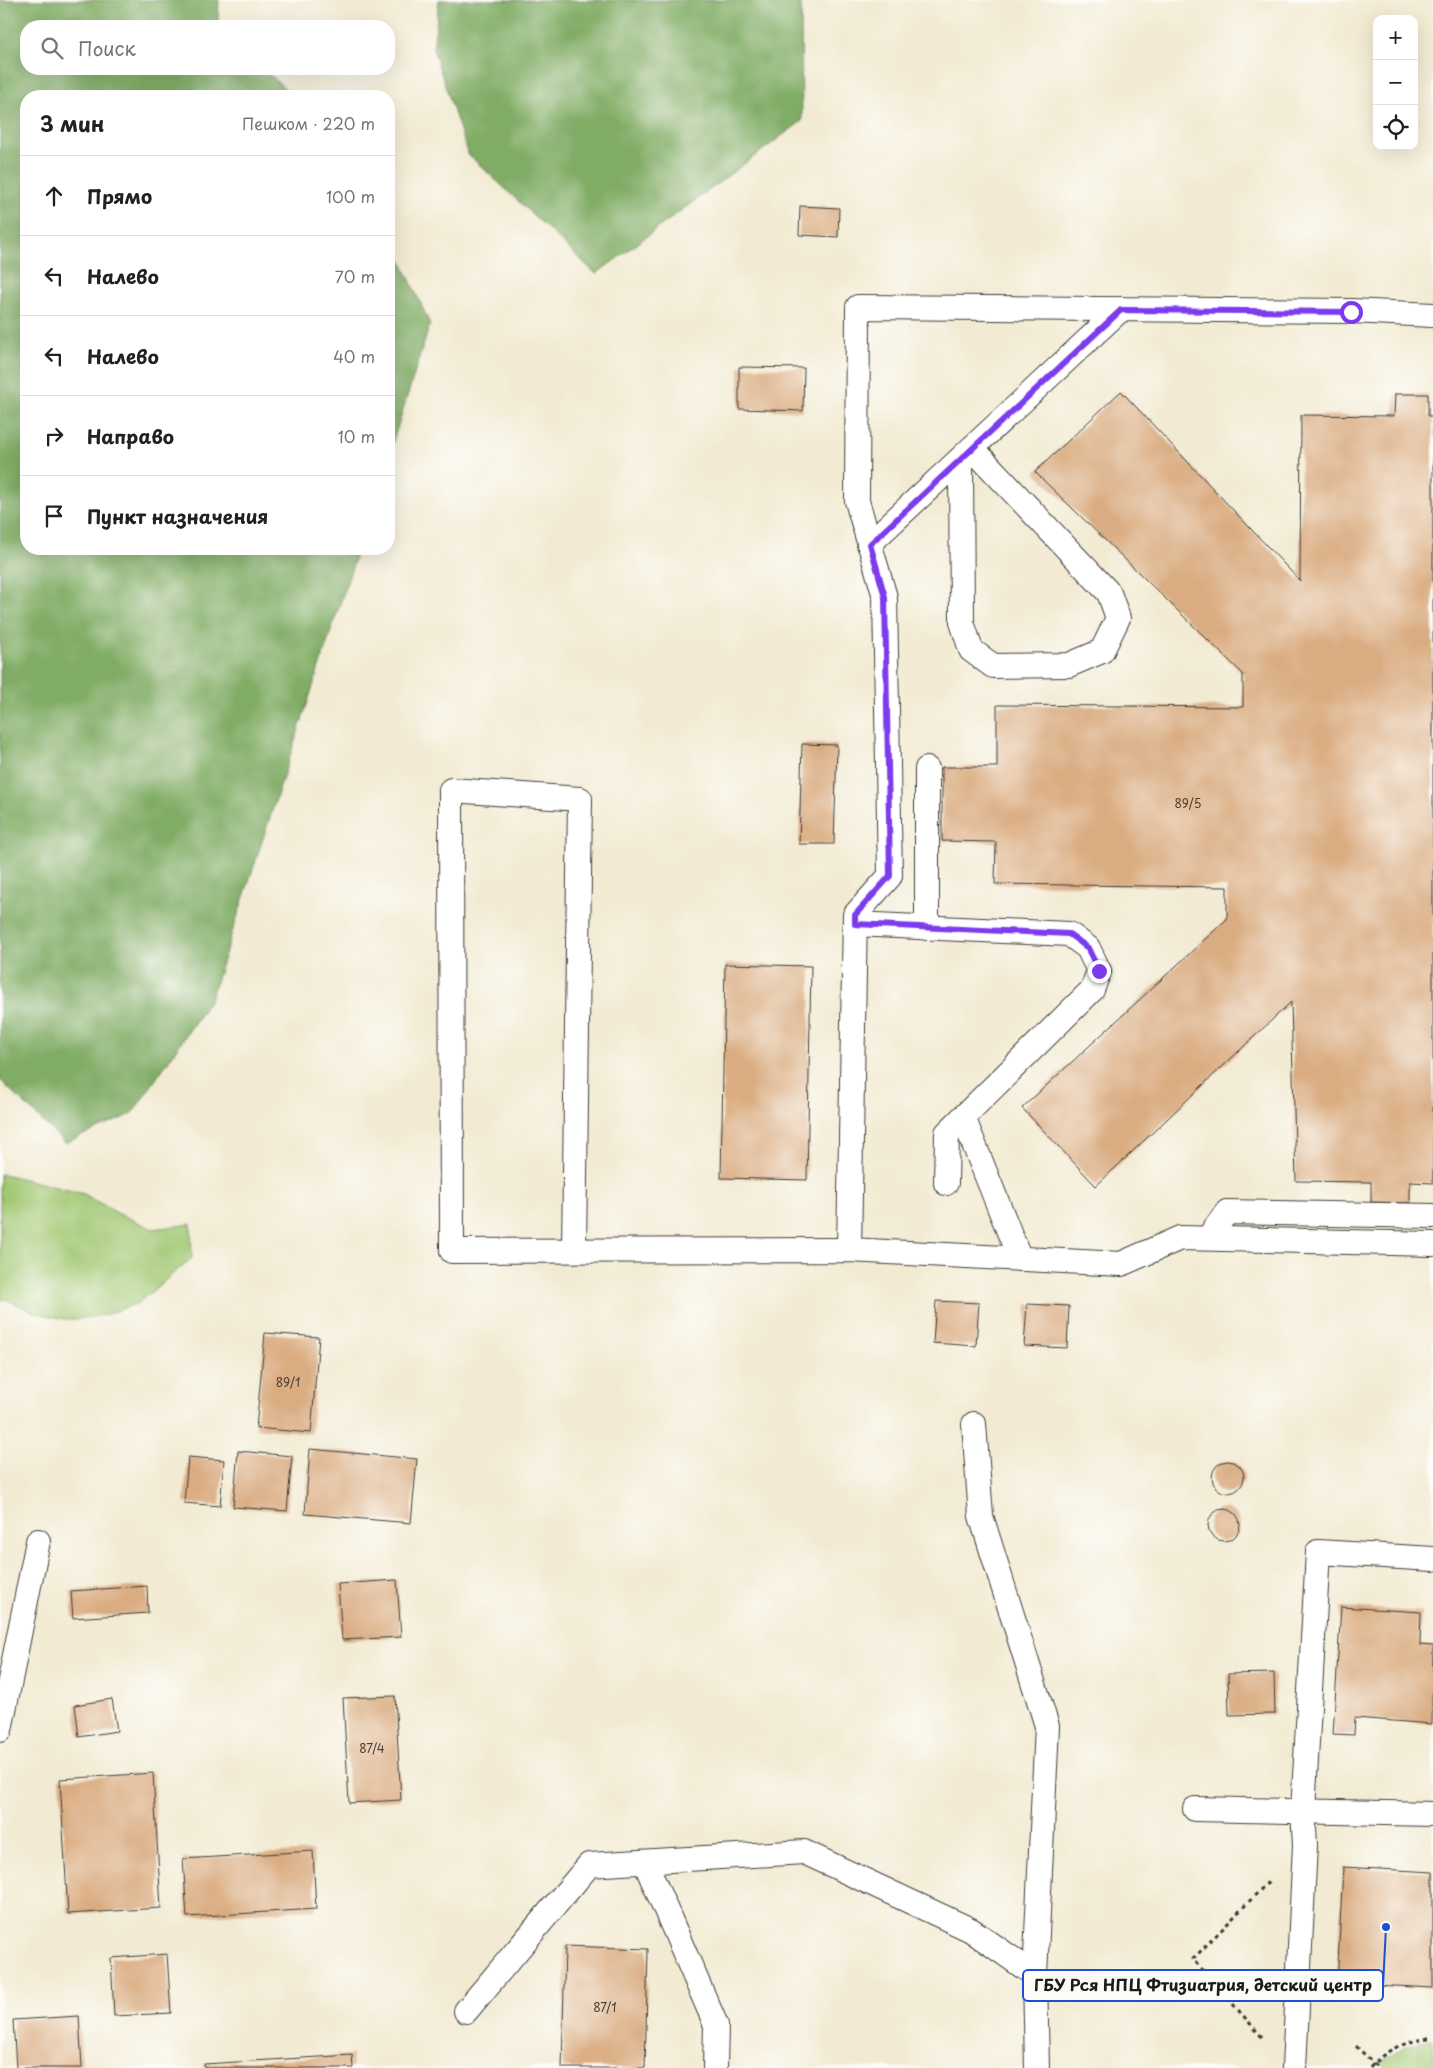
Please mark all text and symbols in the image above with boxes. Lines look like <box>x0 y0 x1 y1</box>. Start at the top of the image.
map controls <box>1373 15 1418 150</box>
button: + <box>1373 15 1418 60</box>
search box <box>20 20 395 75</box>
icon: search <box>38 34 66 62</box>
text: Поиск <box>78 34 136 62</box>
button: − <box>1373 60 1418 105</box>
button: locate <box>1373 105 1418 150</box>
text: 3 мин <box>40 107 104 139</box>
text: Пешком · 220 m <box>242 111 375 135</box>
icon: ahead <box>40 182 68 210</box>
text: Прямо <box>87 182 152 210</box>
text: 100 m <box>326 184 375 208</box>
icon: left <box>40 262 68 290</box>
text: Налево <box>87 262 159 290</box>
text: 70 m <box>335 264 375 288</box>
route start <box>1340 301 1363 324</box>
icon: left <box>40 342 68 370</box>
text: Налево <box>87 342 159 370</box>
text: 40 m <box>333 344 375 368</box>
icon: right <box>40 422 68 450</box>
text: Направо <box>87 422 174 450</box>
text: 10 m <box>338 424 375 448</box>
icon: arrive <box>40 502 68 530</box>
text: Пункт назначения <box>87 502 268 530</box>
house number: 89/5 <box>1174 794 1202 812</box>
route end <box>1088 960 1111 983</box>
house number: 89/1 <box>276 1373 300 1391</box>
house number: 87/4 <box>359 1739 385 1757</box>
callout: ГБУ Рся НПЦ Фтизиатрия, детский центр <box>1023 1970 1383 2001</box>
text: ГБУ Рся НПЦ Фтизиатрия, детский центр <box>1034 1972 1372 1996</box>
house number: 87/1 <box>593 1998 617 2016</box>

